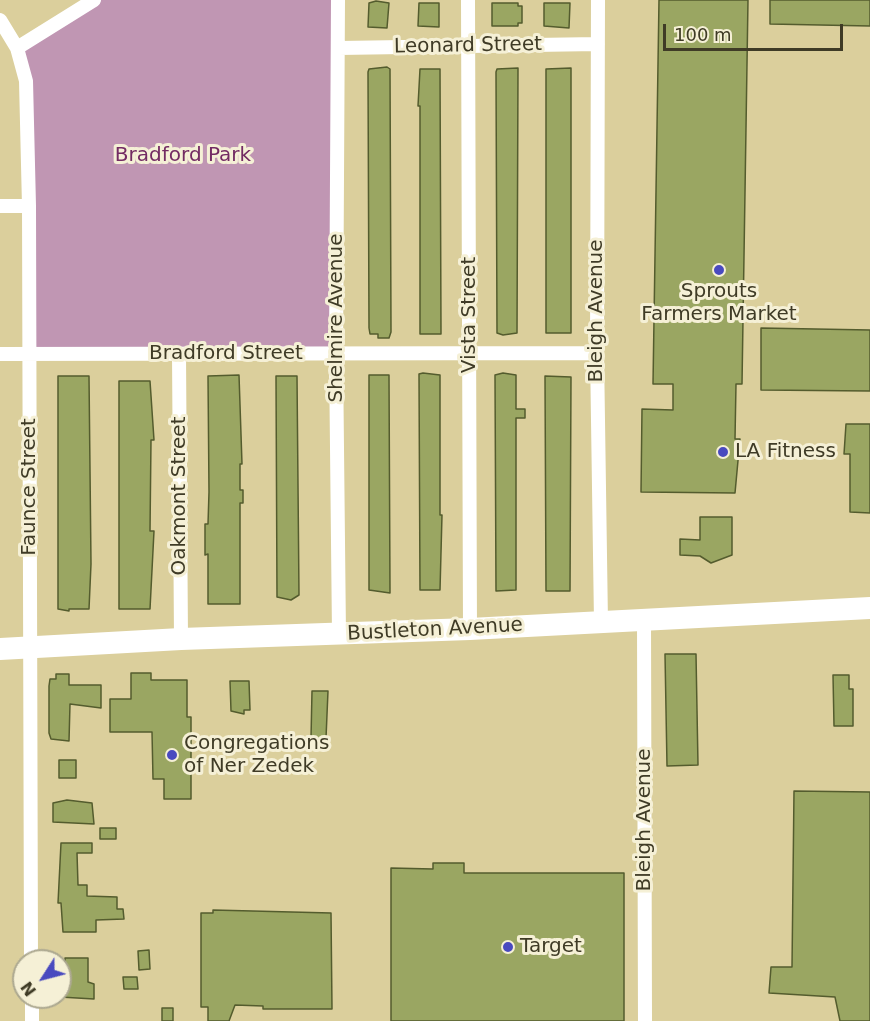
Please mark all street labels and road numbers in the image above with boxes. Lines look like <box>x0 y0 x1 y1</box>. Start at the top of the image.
street label: Leonard Street <box>394 33 542 59</box>
street label: Shelmire Avenue <box>325 233 349 403</box>
street label: Bleigh Avenue <box>585 239 609 383</box>
street label: Vista Street <box>458 257 482 373</box>
street label: Bradford Street <box>149 342 303 366</box>
street label: Oakmont Street <box>168 417 192 575</box>
street label: Faunce Street <box>18 418 42 556</box>
street label: Bustleton Avenue <box>347 613 523 647</box>
street label: Bleigh Avenue <box>633 748 657 892</box>

